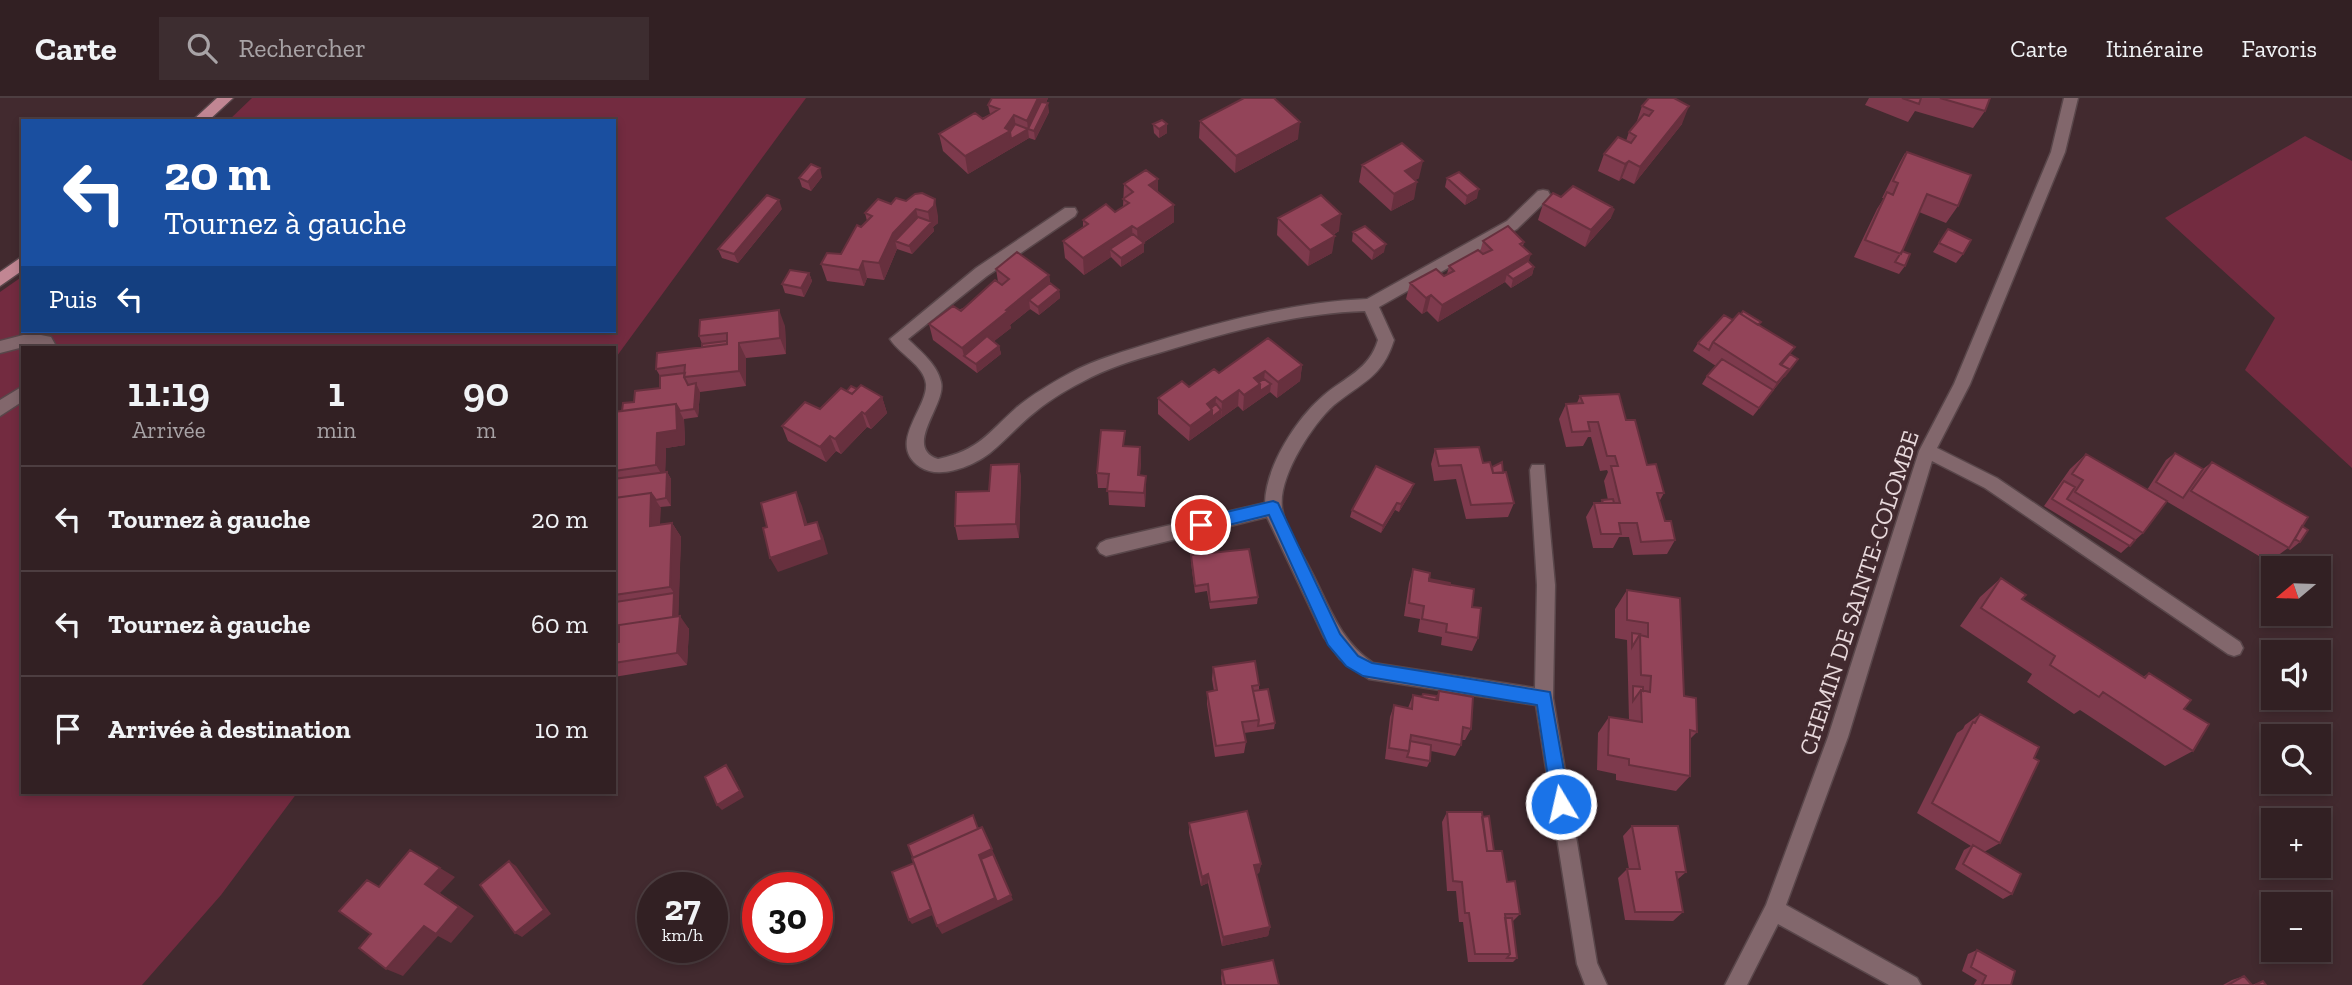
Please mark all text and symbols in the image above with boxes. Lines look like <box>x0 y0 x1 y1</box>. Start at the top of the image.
search box <box>159 17 649 80</box>
text: Carte <box>35 29 117 68</box>
icon: search <box>183 29 221 67</box>
text: Rechercher <box>239 32 366 64</box>
text: Carte <box>2010 34 2068 63</box>
text: Itinéraire <box>2106 34 2203 63</box>
text: Favoris <box>2241 34 2317 63</box>
text: 20 m <box>164 144 271 203</box>
icon: left <box>49 147 140 238</box>
text: Tournez à gauche <box>164 204 407 242</box>
icon: left <box>111 280 149 318</box>
text: Puis <box>49 283 97 315</box>
text: 11:19 <box>128 366 210 417</box>
text: 1 <box>328 366 345 417</box>
text: 90 <box>463 366 509 417</box>
text: Arrivée <box>132 416 206 444</box>
text: min <box>317 416 356 444</box>
text: m <box>476 416 496 444</box>
street label: CHEMIN DE SAINTE-COLOMBE <box>1792 427 1925 759</box>
pin <box>1171 495 1231 555</box>
icon: left <box>49 500 87 538</box>
text: Tournez à gauche <box>108 503 310 535</box>
text: 20 m <box>531 503 588 535</box>
icon: arrive <box>1182 506 1220 544</box>
north arrow <box>2261 556 2331 626</box>
map controls <box>2261 556 2331 962</box>
icon: left <box>49 605 87 643</box>
text: Tournez à gauche <box>108 608 310 640</box>
text: 60 m <box>531 608 588 640</box>
button: sound <box>2261 640 2331 710</box>
icon: arrive <box>49 710 87 748</box>
text: Arrivée à destination <box>108 713 351 745</box>
text: 10 m <box>535 713 588 745</box>
button: search <box>2261 724 2331 794</box>
position arrow <box>1524 767 1598 841</box>
button: + <box>2261 808 2331 878</box>
speed limit sign: 30 <box>742 872 833 963</box>
text: 27 <box>664 887 701 929</box>
button: − <box>2261 892 2331 962</box>
text: km/h <box>662 924 703 946</box>

